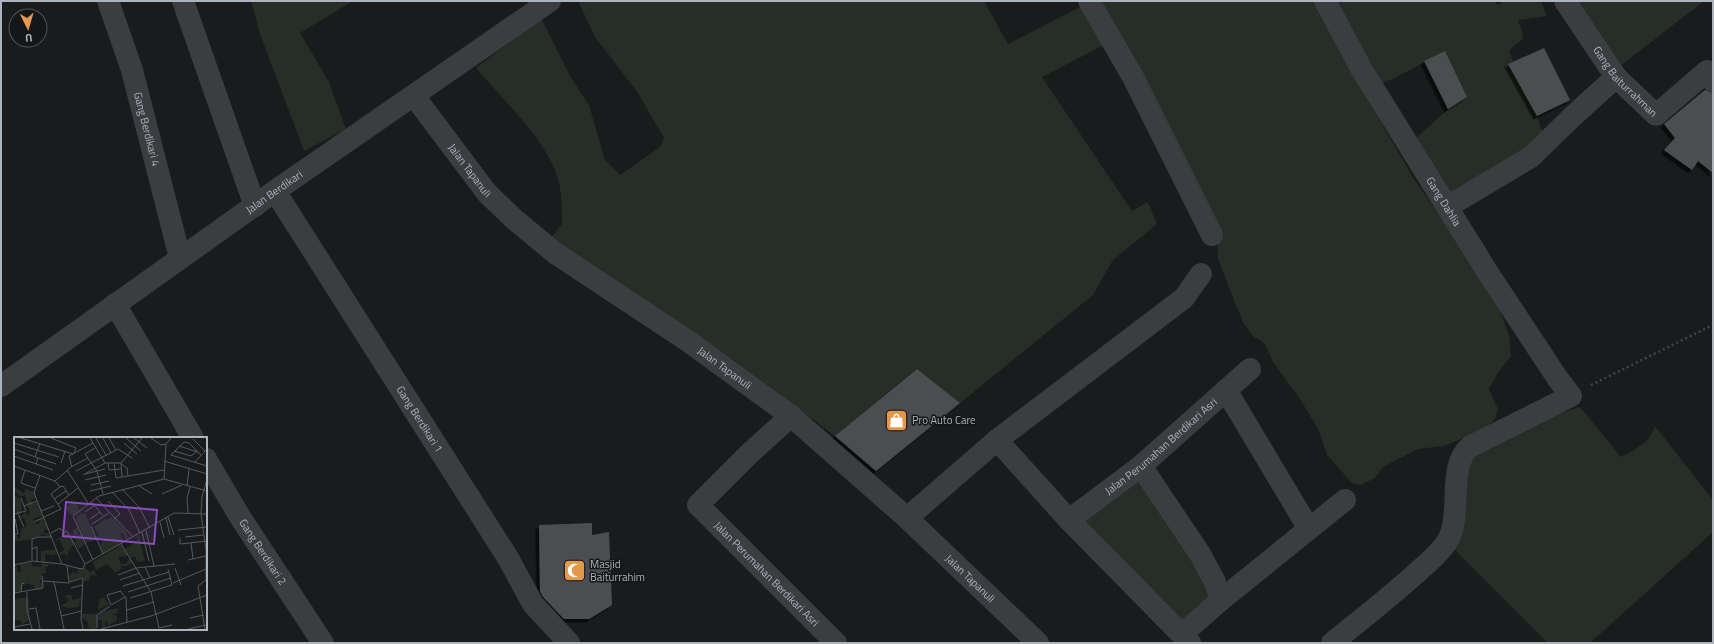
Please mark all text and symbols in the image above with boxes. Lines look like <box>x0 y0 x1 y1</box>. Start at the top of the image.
north arrow <box>8 8 48 48</box>
text: U <box>25 30 33 46</box>
street label: Gang Baiturrahman <box>1589 43 1661 121</box>
street label: Gang Berdikari 4 <box>130 90 164 168</box>
street label: Jalan Tapanuli <box>444 140 495 201</box>
street label: Jalan Berdikari <box>242 166 306 218</box>
street label: Gang Dahlia <box>1422 174 1465 230</box>
street label: Jalan Tapanuli <box>694 343 755 393</box>
street label: Gang Berdikari 1 <box>393 383 447 455</box>
street label: Jalan Perumahan Berdikari Asri <box>1101 394 1221 498</box>
shop icon: Pro Auto Care <box>884 407 910 433</box>
place label: Pro Auto Care <box>912 412 976 428</box>
inset map <box>14 437 207 630</box>
street label: Gang Berdikari 2 <box>235 516 291 588</box>
street label: Jalan Perumahan Berdikari Asri <box>711 518 823 630</box>
street label: Jalan Tapanuli <box>942 551 999 606</box>
place label: Masjid Baiturrahim <box>590 556 645 585</box>
mosque icon: Masjid Baiturrahim <box>562 557 588 583</box>

